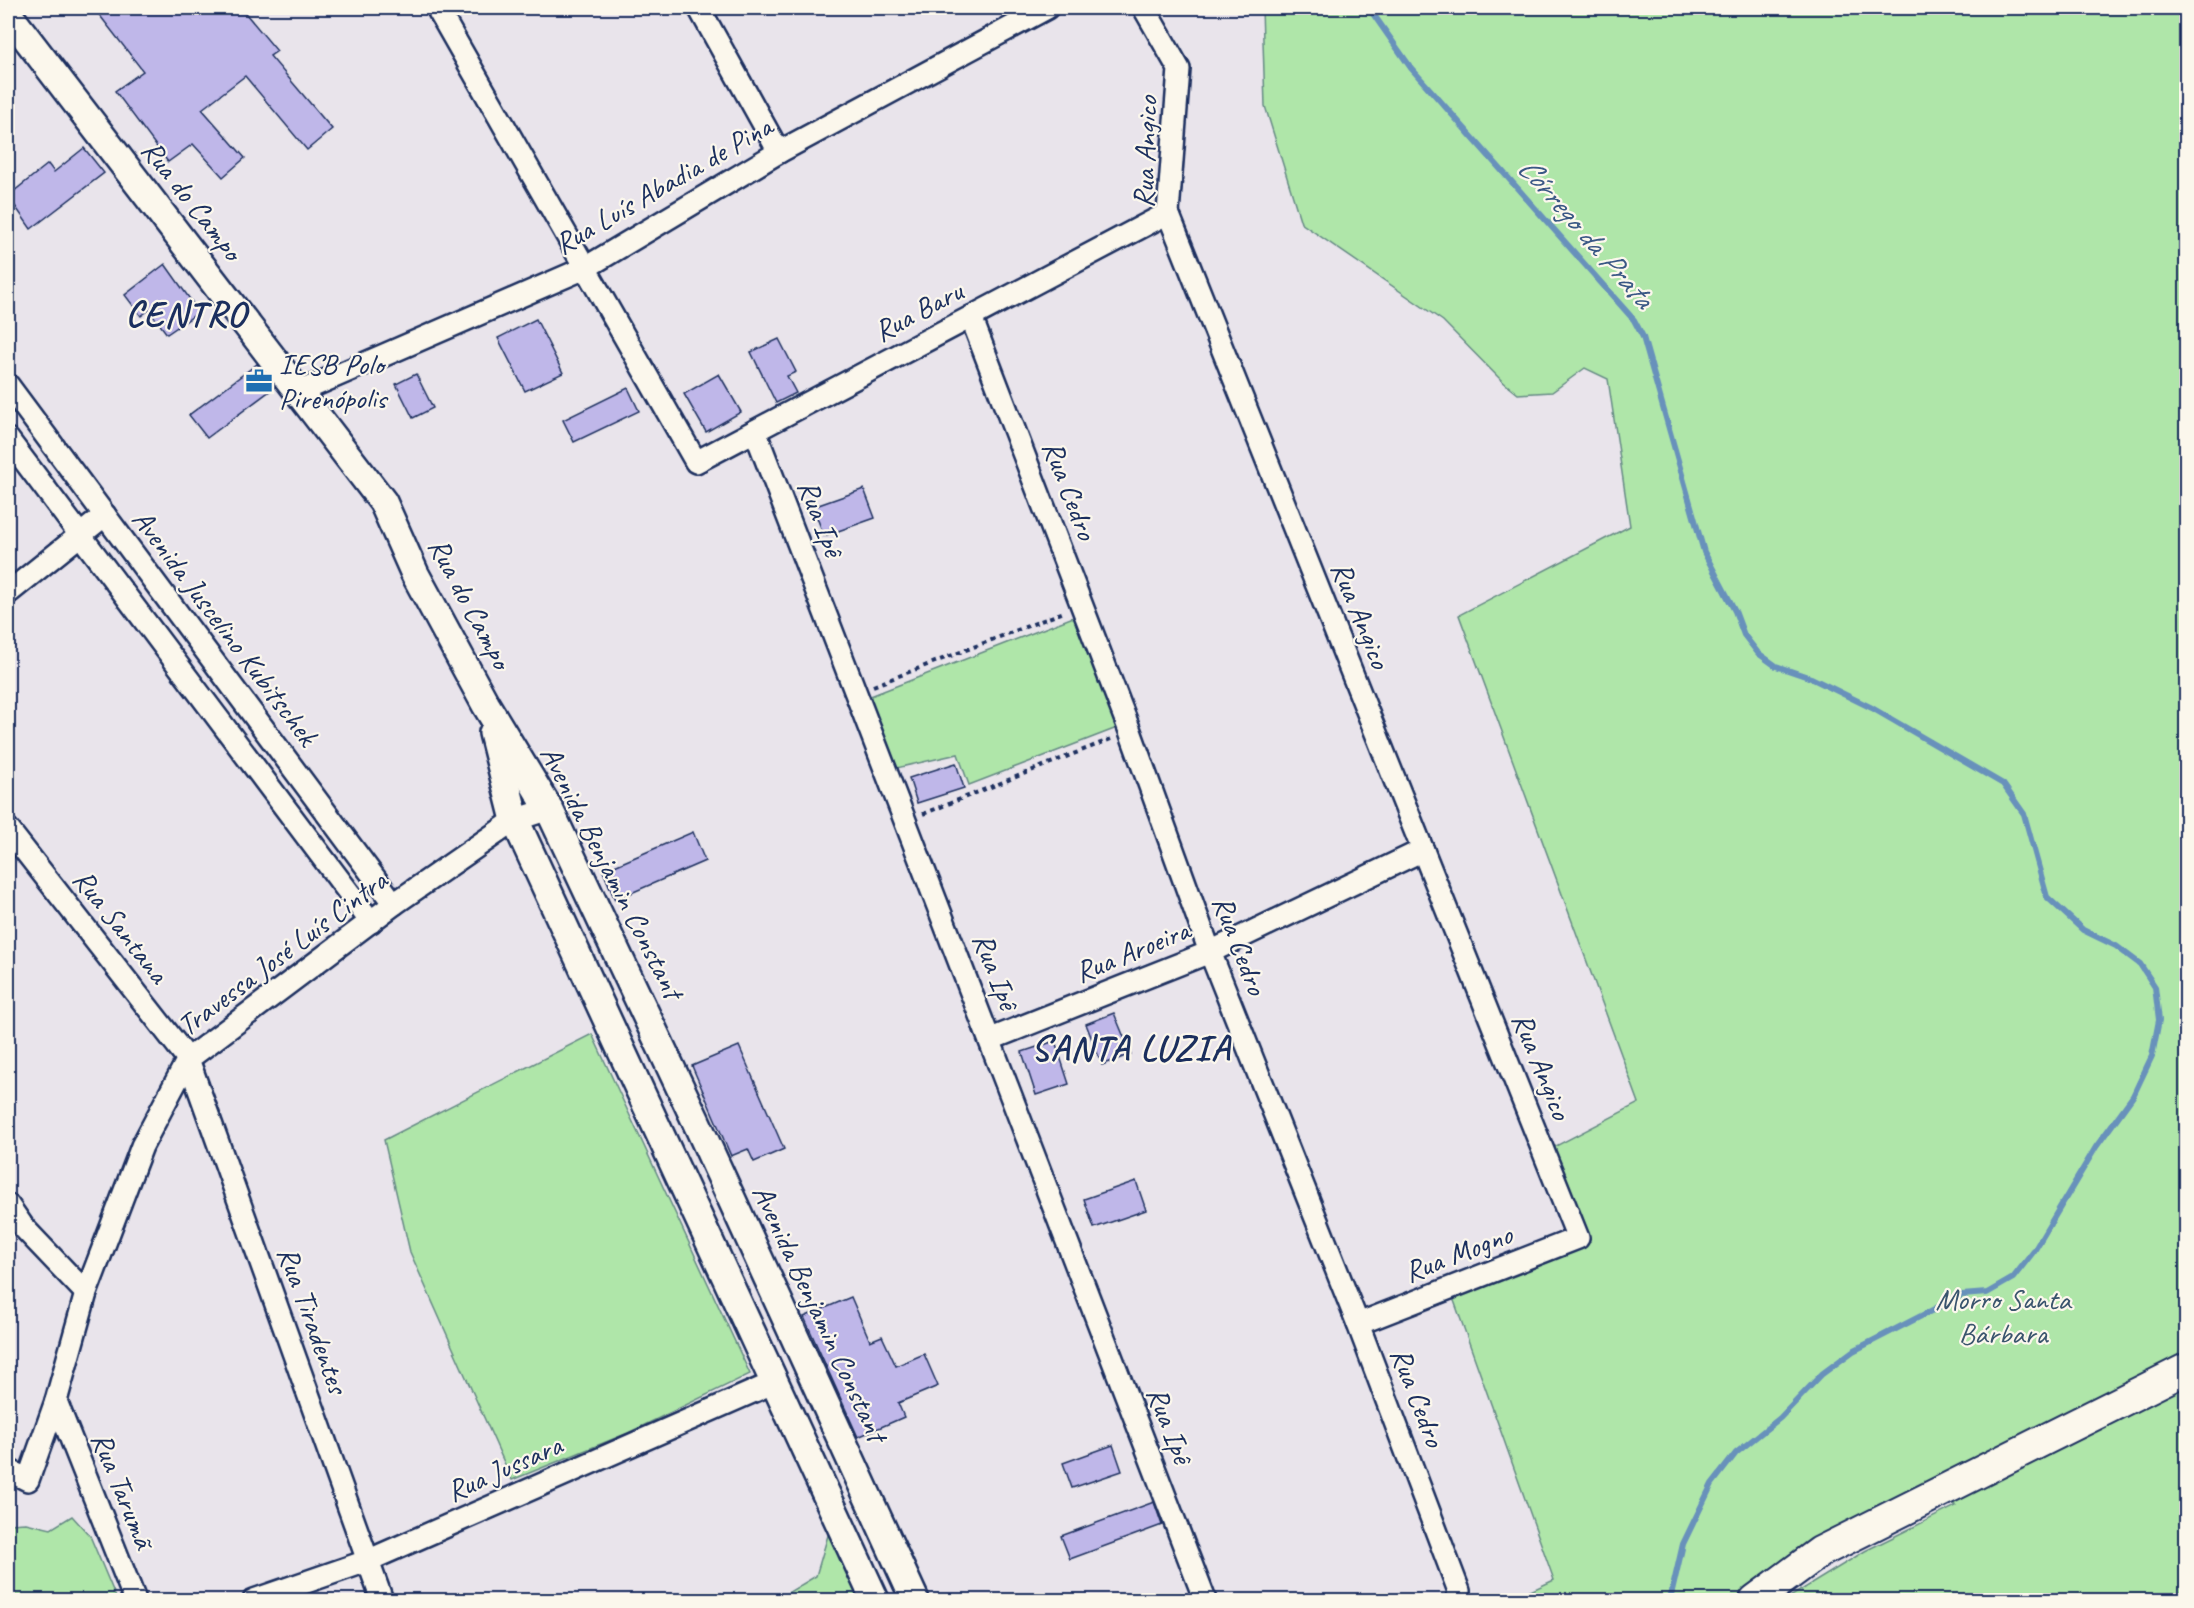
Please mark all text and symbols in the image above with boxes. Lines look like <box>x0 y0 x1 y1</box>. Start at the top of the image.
street label: Rua Angico <box>1124 94 1166 209</box>
street label: Rua Luís Abadia de Pina <box>547 106 781 263</box>
street label: Rua do Campo <box>133 132 253 271</box>
water label: Córrego da Prata <box>1509 148 1665 319</box>
street label: Rua Baru <box>867 271 971 350</box>
district label: CENTRO <box>125 291 250 337</box>
place label: IESB Polo Pirenópolis <box>279 345 389 417</box>
office icon: IESB Polo Pirenópolis <box>244 366 274 396</box>
street label: Rua Cedro <box>1034 435 1107 546</box>
street label: Rua Ipê <box>789 474 854 565</box>
street label: Avenida Juscelino Kubitschek <box>124 501 327 754</box>
street label: Rua do Campo <box>420 531 522 678</box>
street label: Rua Angico <box>1322 556 1400 675</box>
street label: Avenida Benjamin Constant <box>532 739 694 1009</box>
street label: Travessa José Luís Cintra <box>169 860 396 1044</box>
street label: Rua Santana <box>65 861 179 992</box>
street label: Rua Cedro <box>1204 890 1277 1001</box>
street label: Rua Aroeira <box>1069 910 1197 991</box>
street label: Rua Ipê <box>964 927 1029 1018</box>
street label: Rua Angico <box>1503 1007 1581 1126</box>
district label: SANTA LUZIA <box>1031 1025 1232 1071</box>
street label: Avenida Benjamin Constant <box>744 1178 898 1451</box>
street label: Rua Mogno <box>1399 1215 1519 1291</box>
street label: Rua Tiradentes <box>269 1241 358 1401</box>
park label: Morro Santa Bárbara <box>1935 1280 2072 1352</box>
street label: Rua Cedro <box>1382 1342 1455 1453</box>
street label: Rua Ipê <box>1138 1381 1203 1472</box>
street label: Rua Jussara <box>440 1425 569 1510</box>
street label: Rua Tarumã <box>83 1426 165 1556</box>

